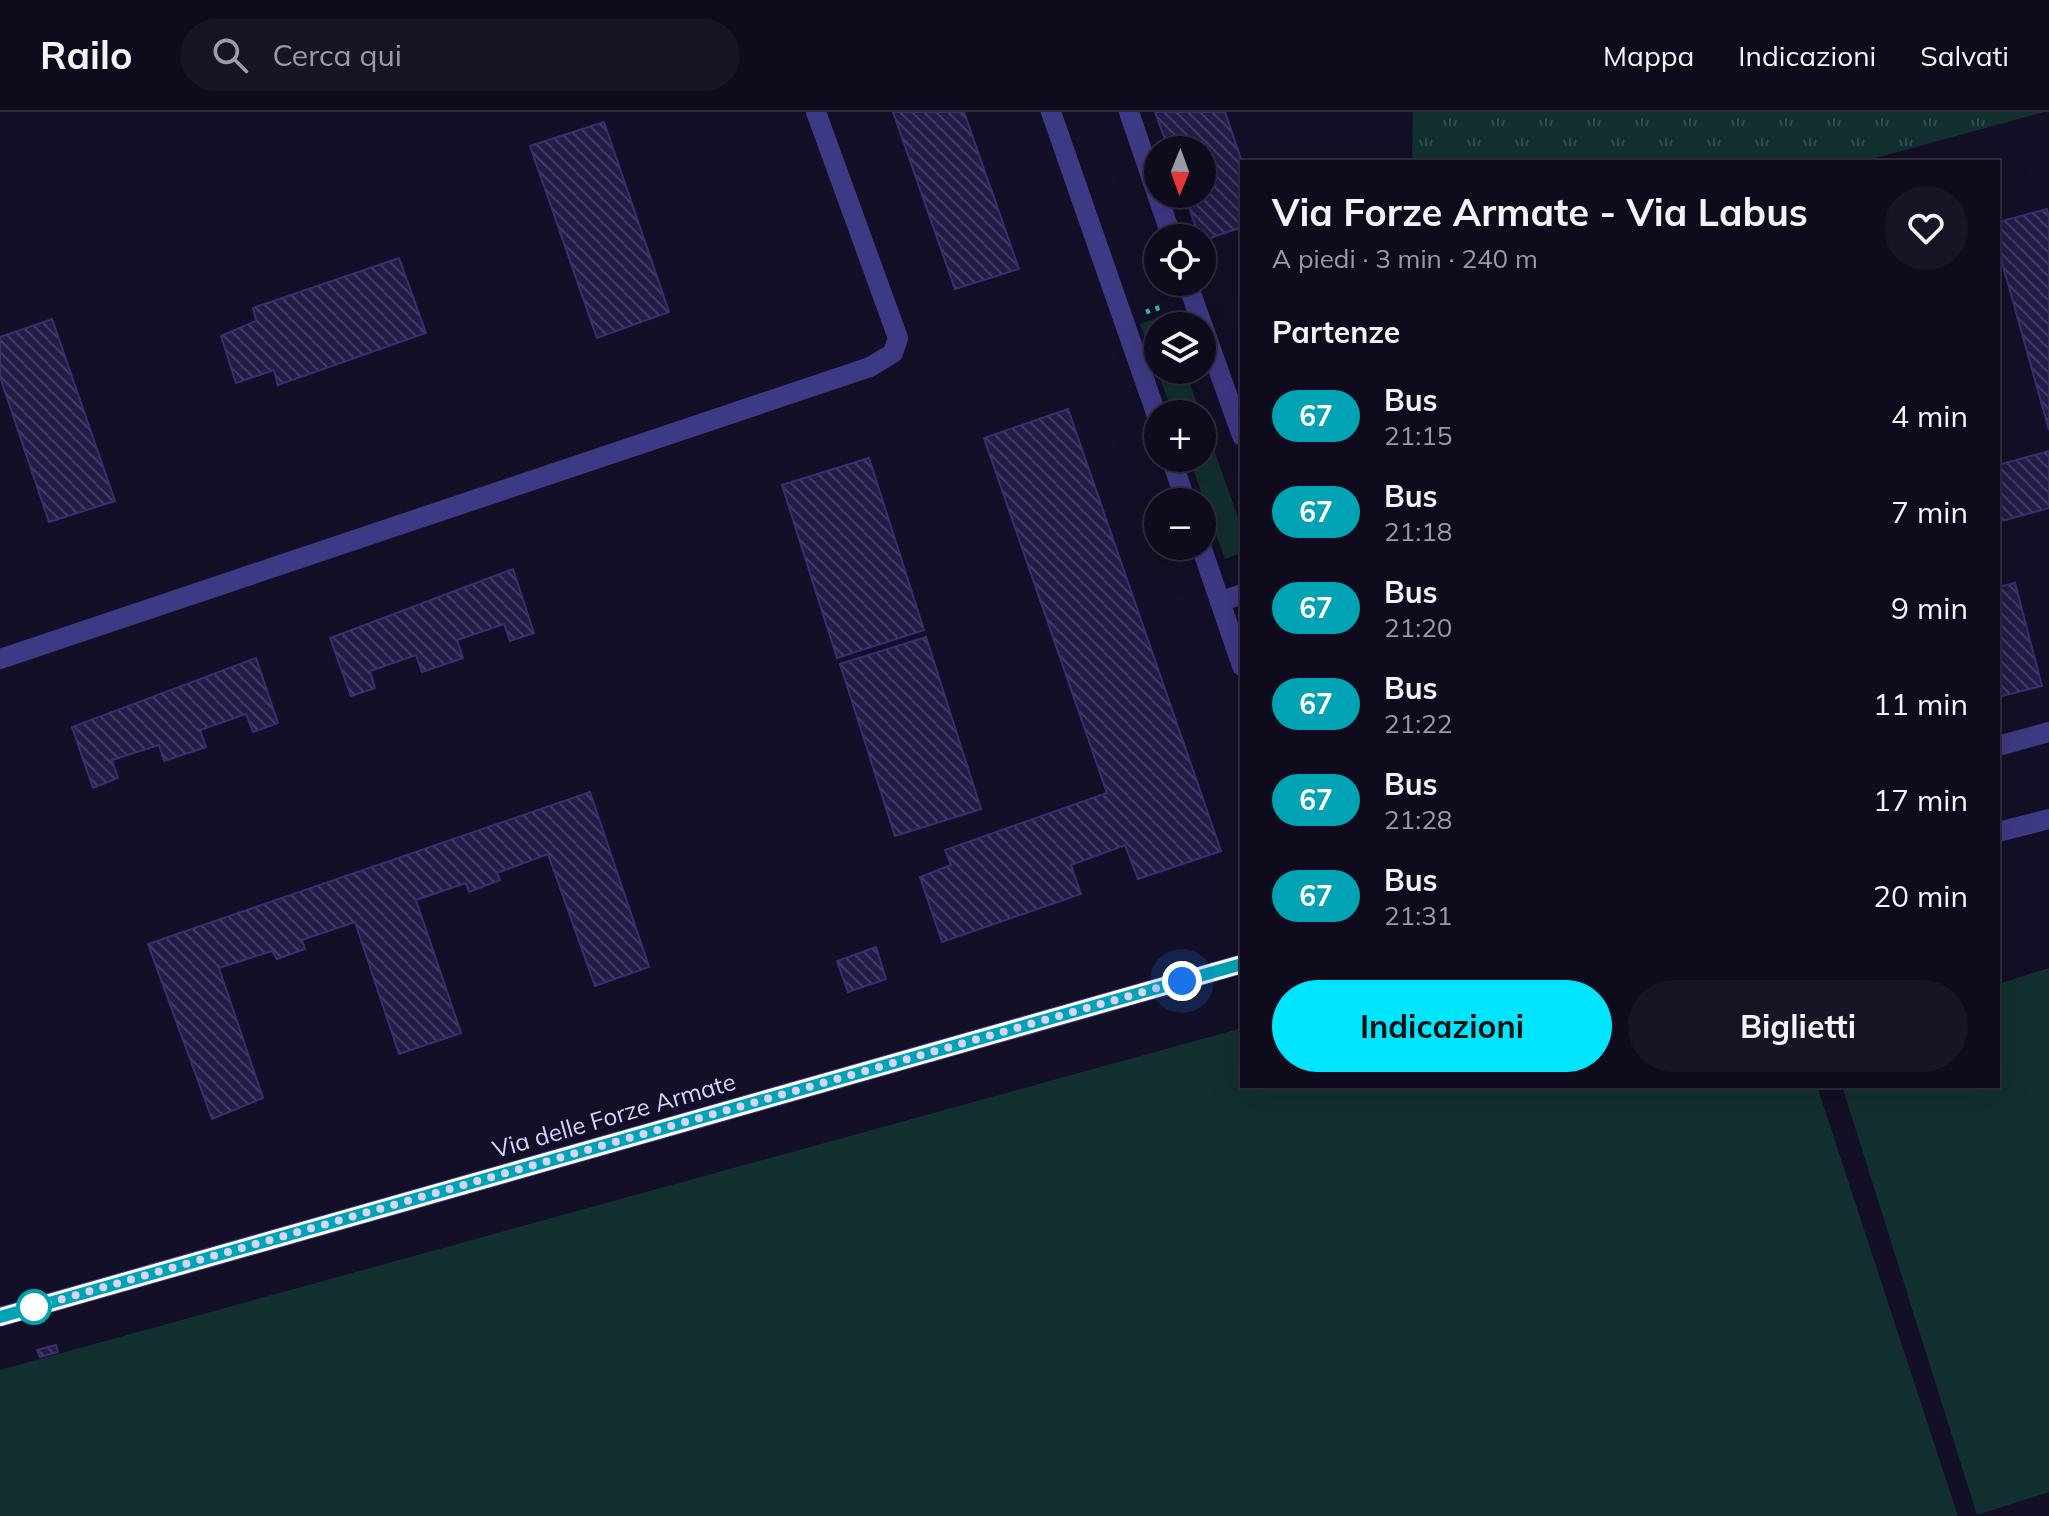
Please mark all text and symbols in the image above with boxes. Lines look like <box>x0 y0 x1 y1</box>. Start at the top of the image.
search box <box>180 19 740 91</box>
text: Railo <box>40 31 132 79</box>
icon: search <box>208 33 252 77</box>
text: Cerca qui <box>272 36 402 74</box>
text: Mappa <box>1603 38 1694 73</box>
text: Indicazioni <box>1738 38 1876 73</box>
text: Salvati <box>1920 38 2009 73</box>
north arrow <box>1144 136 1216 208</box>
map controls <box>1144 136 1216 560</box>
button: heart <box>1884 186 1968 270</box>
text: Via Forze Armate - Via Labus <box>1272 188 1808 236</box>
button: locate <box>1144 224 1216 296</box>
text: A piedi · 3 min · 240 m <box>1272 242 1538 275</box>
button: layers <box>1144 312 1216 384</box>
text: Partenze <box>1272 313 1400 351</box>
text: Bus <box>1384 381 1438 419</box>
text: 4 min <box>1891 397 1968 435</box>
text: 67 <box>1299 398 1333 433</box>
button: + <box>1144 400 1216 472</box>
text: 21:15 <box>1384 419 1452 452</box>
text: Bus <box>1384 477 1438 515</box>
button: − <box>1144 488 1216 560</box>
text: 7 min <box>1891 493 1968 531</box>
text: 67 <box>1299 494 1333 529</box>
text: 21:18 <box>1384 515 1452 548</box>
text: Bus <box>1384 573 1438 611</box>
text: 9 min <box>1891 589 1968 627</box>
text: 67 <box>1299 590 1333 625</box>
text: 21:20 <box>1384 611 1452 644</box>
text: Bus <box>1384 669 1438 707</box>
text: 11 min <box>1873 685 1968 723</box>
text: 67 <box>1299 686 1333 721</box>
text: 21:22 <box>1384 707 1452 740</box>
text: Bus <box>1384 765 1438 803</box>
text: 17 min <box>1873 781 1968 819</box>
text: 67 <box>1299 782 1333 817</box>
text: 21:28 <box>1384 803 1452 836</box>
text: Bus <box>1384 861 1438 899</box>
text: 20 min <box>1873 877 1968 915</box>
text: 67 <box>1299 878 1333 913</box>
text: 21:31 <box>1384 899 1452 932</box>
your location <box>1162 961 1202 1001</box>
button: Indicazioni <box>1272 980 1612 1072</box>
button: Biglietti <box>1628 980 1968 1072</box>
street label: Via delle Forze Armate <box>489 1066 739 1164</box>
unlabelled marker <box>17 1290 51 1324</box>

